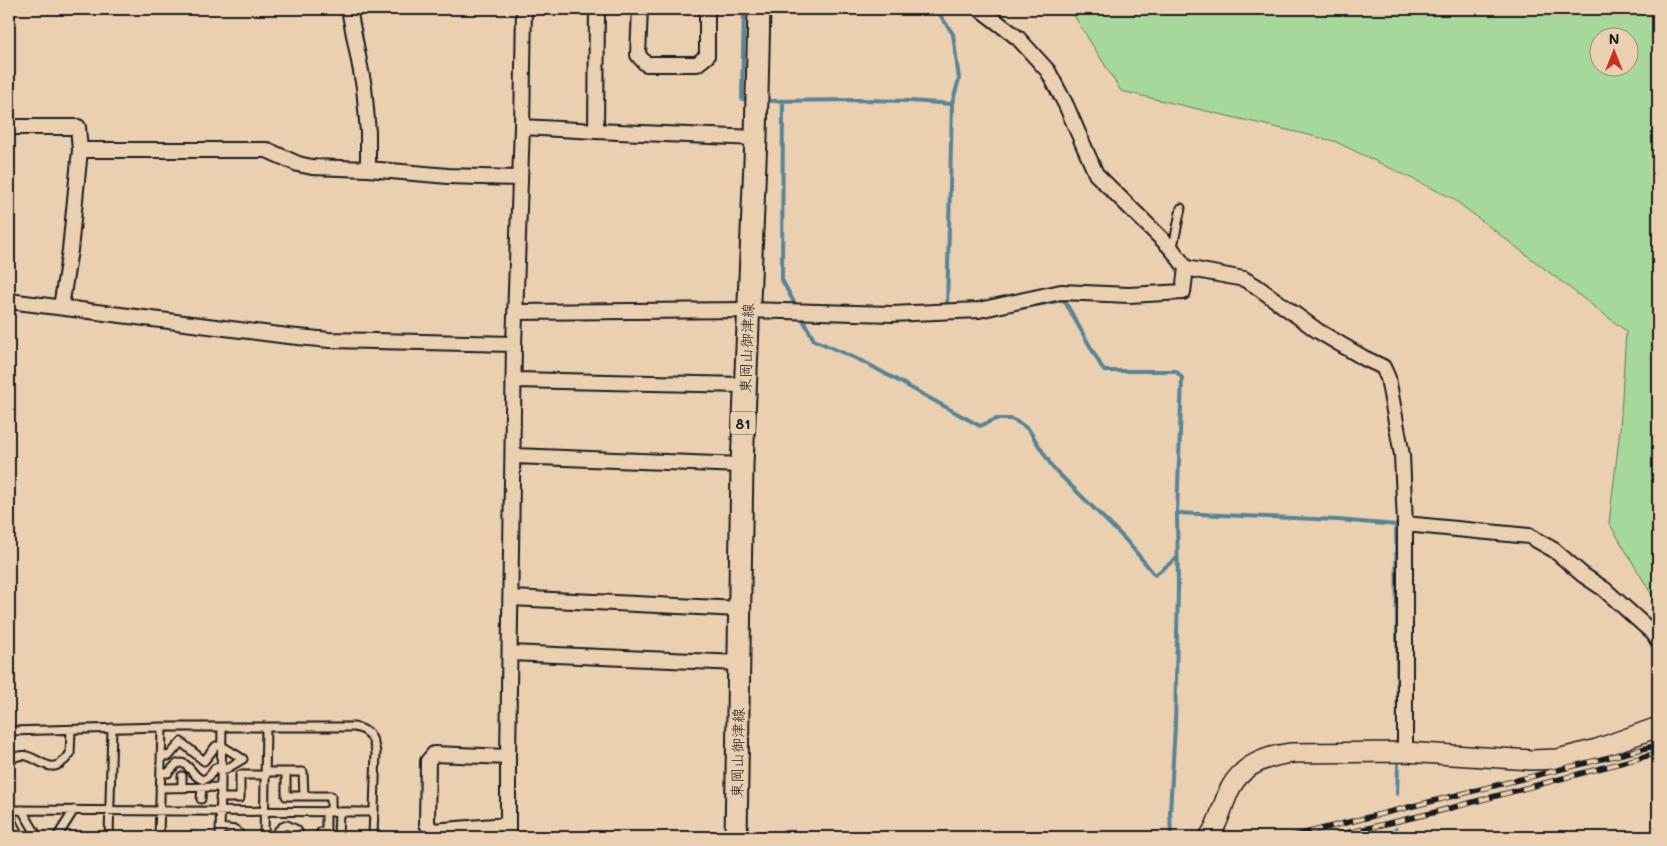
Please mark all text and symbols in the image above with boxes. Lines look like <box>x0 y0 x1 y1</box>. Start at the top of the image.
north arrow <box>1590 28 1640 78</box>
text: N <box>1609 29 1619 48</box>
street label: 東岡山御津線 <box>734 303 758 393</box>
road number: 81 <box>730 412 756 434</box>
street label: 東岡山御津線 <box>726 708 748 798</box>

